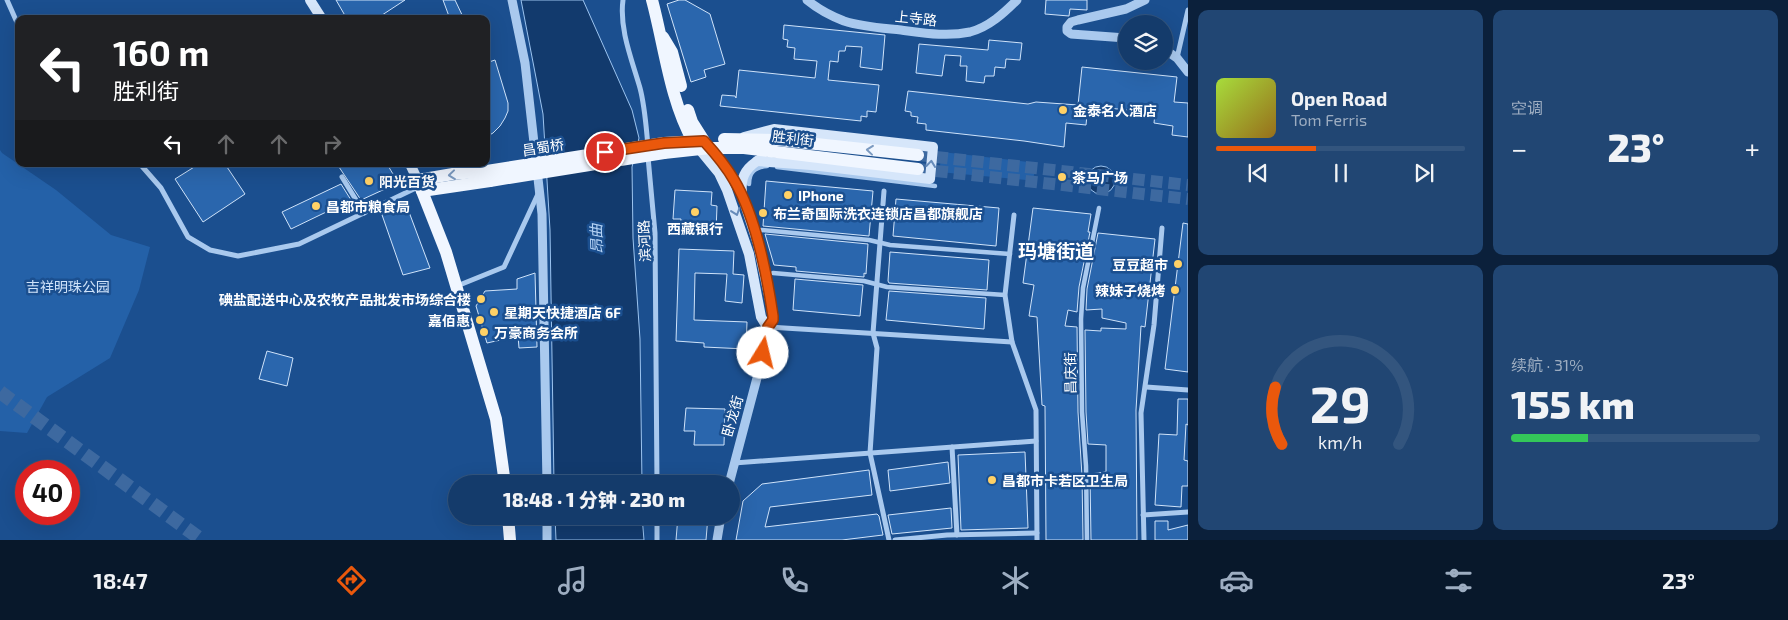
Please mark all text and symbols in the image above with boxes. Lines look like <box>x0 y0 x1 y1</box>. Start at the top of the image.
street label: 上寺路 <box>894 7 938 29</box>
map controls <box>1118 15 1173 70</box>
button: layers <box>1118 15 1173 70</box>
text: 160 m <box>113 31 209 73</box>
icon: left <box>30 35 95 100</box>
text: 胜利街 <box>113 77 179 103</box>
text: Open Road <box>1291 87 1387 110</box>
text: 空调 <box>1511 98 1543 117</box>
place label: 金泰名人酒店 <box>1073 102 1157 119</box>
marker: 金泰名人酒店 <box>1057 104 1069 116</box>
text: Tom Ferris <box>1291 110 1367 129</box>
text: 23° <box>1608 124 1664 170</box>
street label: 胜利街 <box>771 127 815 149</box>
icon: left <box>159 130 187 158</box>
icon: ahead <box>212 130 240 158</box>
icon: ahead <box>265 130 293 158</box>
icon: right <box>318 130 346 158</box>
pin <box>584 131 626 173</box>
text: − <box>1511 131 1527 165</box>
text: + <box>1745 131 1760 165</box>
street label: 昌蜀桥 <box>521 135 565 159</box>
icon: arrive <box>591 138 619 166</box>
one-way arrow <box>865 145 873 156</box>
one-way arrow <box>925 159 936 167</box>
icon: previous <box>1244 159 1272 187</box>
icon: pause <box>1327 159 1355 187</box>
icon: next <box>1410 159 1438 187</box>
one-way arrow <box>448 169 456 180</box>
place label: 茶马广场 <box>1072 169 1128 186</box>
marker: 茶马广场 <box>1056 171 1068 183</box>
place label: 阳光百货 <box>379 173 435 190</box>
marker: 阳光百货 <box>363 175 375 187</box>
place label: IPhone <box>798 187 844 204</box>
marker: IPhone <box>782 189 794 201</box>
place label: 昌都市粮食局 <box>326 198 410 215</box>
marker: 昌都市粮食局 <box>310 200 322 212</box>
place label: 布兰奇国际洗衣连锁店昌都旗舰店 <box>773 205 983 222</box>
marker: 西藏银行 <box>689 206 701 218</box>
one-way arrow <box>730 207 740 215</box>
marker: 布兰奇国际洗衣连锁店昌都旗舰店 <box>757 207 769 219</box>
street label: 滨河路 <box>634 220 654 262</box>
place label: 西藏银行 <box>667 220 723 237</box>
water label: 昂曲 <box>586 223 606 254</box>
district label: 玛塘街道 <box>1018 239 1094 262</box>
place label: 豆豆超市 <box>1112 256 1168 273</box>
marker: 豆豆超市 <box>1172 258 1184 270</box>
park label: 吉祥明珠公园 <box>26 278 110 295</box>
place label: 辣妹子烧烤 <box>1095 282 1165 299</box>
marker: 辣妹子烧烤 <box>1169 284 1181 296</box>
place label: 碘盐配送中心及农牧产品批发市场综合楼 <box>219 291 471 308</box>
marker: 碘盐配送中心及农牧产品批发市场综合楼 <box>475 293 487 305</box>
place label: 星期天快捷酒店 6F <box>504 304 621 321</box>
marker: 星期天快捷酒店 6F <box>488 306 500 318</box>
place label: 嘉佰惠 <box>428 312 470 329</box>
marker: 嘉佰惠 <box>474 314 486 326</box>
place label: 万豪商务会所 <box>494 324 578 341</box>
marker: 万豪商务会所 <box>478 326 490 338</box>
position arrow <box>736 326 788 378</box>
street label: 昌庆街 <box>1061 352 1079 394</box>
text: 续航 · 31% <box>1511 355 1583 374</box>
text: 29 <box>1310 371 1371 433</box>
text: 155 km <box>1511 381 1635 427</box>
street label: 卧龙街 <box>718 393 746 439</box>
text: km/h <box>1318 431 1363 453</box>
speed limit sign: 40 <box>15 460 80 525</box>
place label: 昌都市卡若区卫生局 <box>1002 472 1128 489</box>
marker: 昌都市卡若区卫生局 <box>986 474 998 486</box>
text: 18:48 · 1 分钟 · 230 m <box>503 488 685 511</box>
icon: directions <box>334 563 369 598</box>
icon: music <box>555 563 590 598</box>
icon: phone <box>777 563 812 598</box>
icon: climate <box>998 563 1033 598</box>
icon: car <box>1219 563 1254 598</box>
icon: filters <box>1441 563 1476 598</box>
text: 18:47 <box>93 567 148 593</box>
text: 23° <box>1662 567 1695 593</box>

